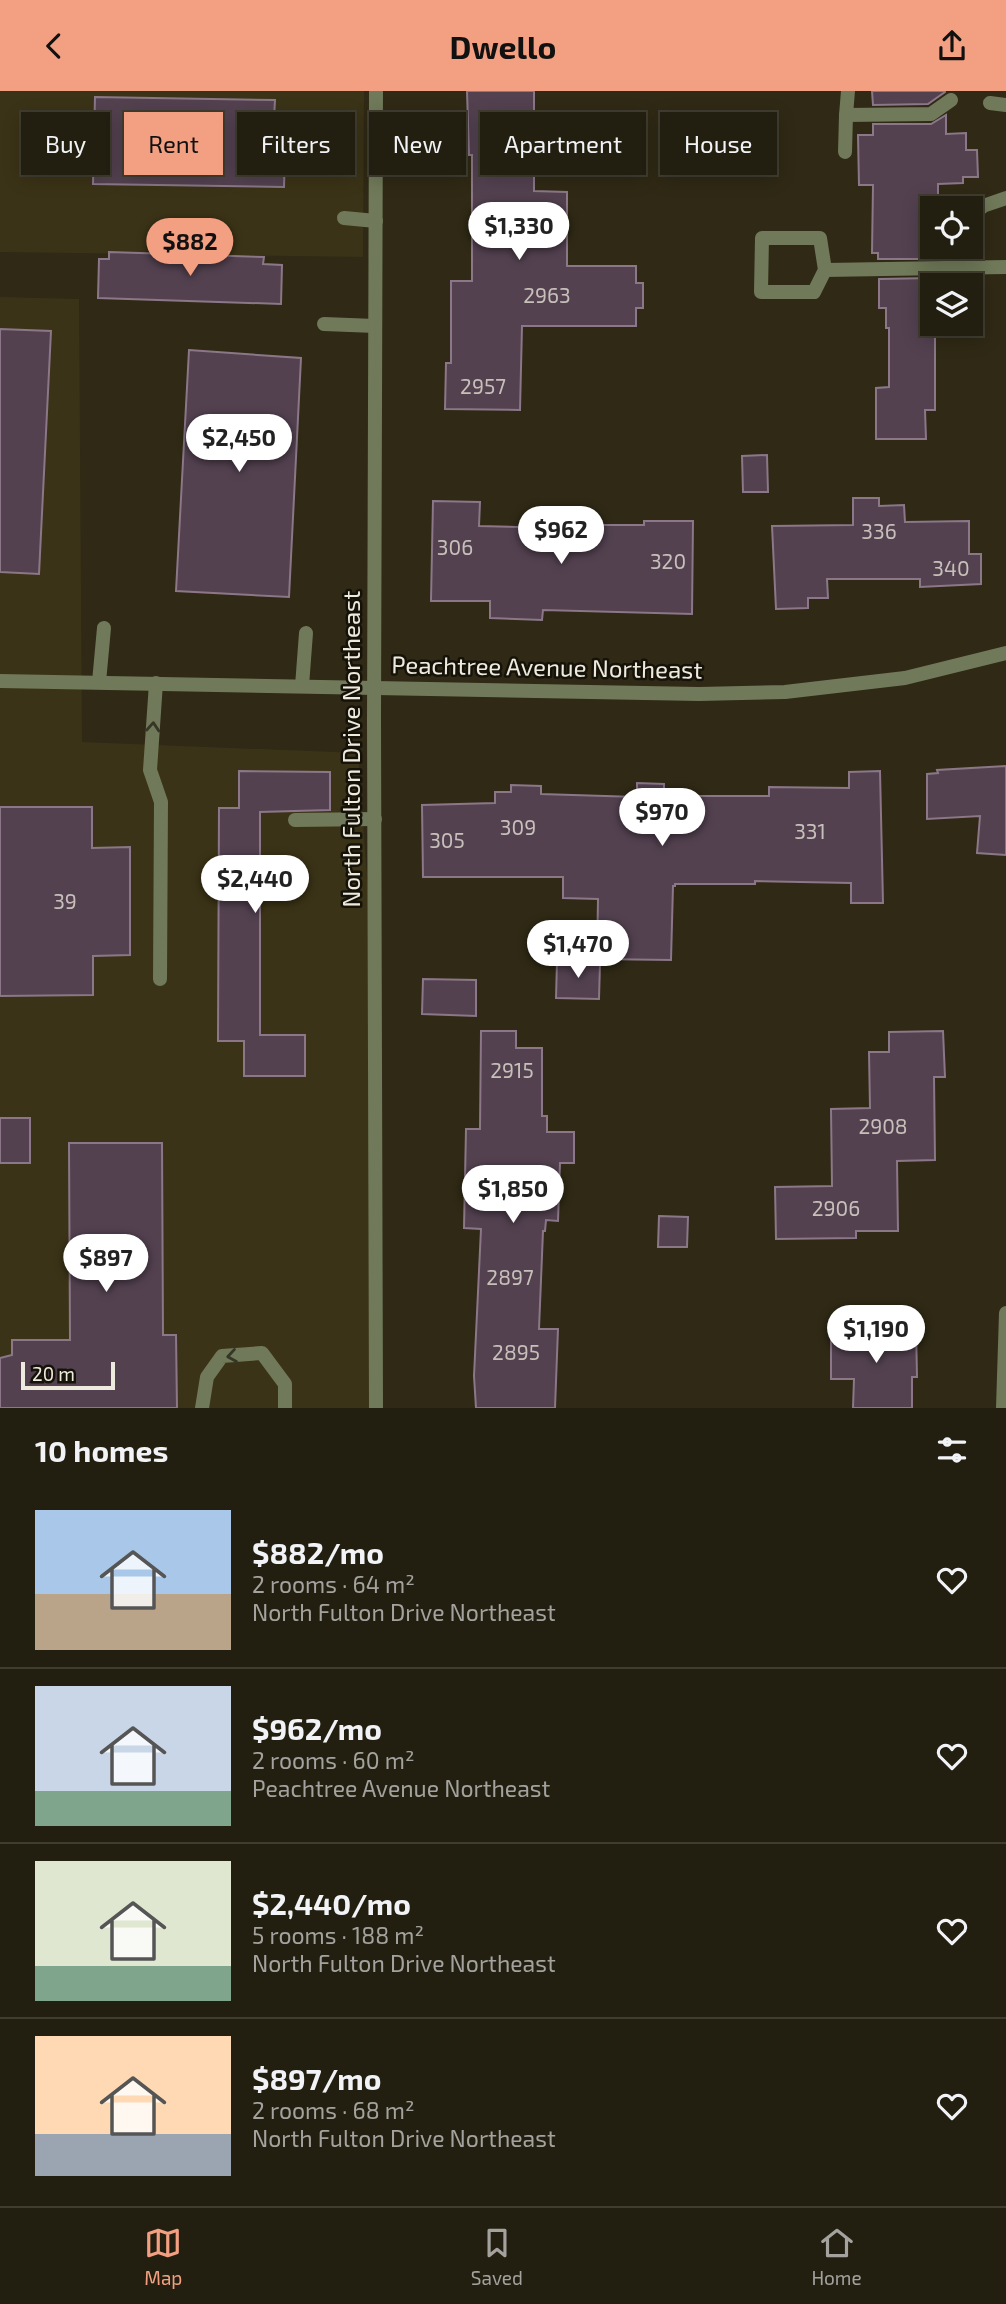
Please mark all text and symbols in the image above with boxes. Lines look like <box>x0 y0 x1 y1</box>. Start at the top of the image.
icon: back <box>35 27 73 65</box>
text: Dwello <box>450 27 556 65</box>
icon: share <box>933 27 971 65</box>
chip: Buy <box>21 112 110 175</box>
chip: Rent <box>124 112 223 175</box>
chip: Filters <box>237 112 355 175</box>
chip: New <box>369 112 466 175</box>
chip: Apartment <box>480 112 646 175</box>
chip: House <box>660 112 777 175</box>
map controls <box>920 196 983 336</box>
button: locate <box>920 196 983 259</box>
pin: $1,330 <box>462 202 576 262</box>
text: $1,330 <box>484 211 554 239</box>
pin: $882 <box>149 219 231 278</box>
text: $882 <box>162 227 218 255</box>
button: layers <box>920 273 983 336</box>
house number: 2963 <box>523 282 571 307</box>
house number: 2957 <box>460 373 506 398</box>
pin: $2,450 <box>182 415 296 474</box>
text: $2,450 <box>202 423 276 451</box>
pin: $962 <box>520 507 602 566</box>
text: $962 <box>534 515 588 543</box>
house number: 336 <box>861 518 897 543</box>
house number: 306 <box>437 534 473 559</box>
house number: 320 <box>650 548 686 573</box>
house number: 340 <box>932 555 970 580</box>
street label: North Fulton Drive Northeast <box>336 591 365 907</box>
street label: Peachtree Avenue Northeast <box>391 649 703 684</box>
one-way arrow <box>145 721 160 732</box>
pin: $970 <box>621 789 703 848</box>
text: $970 <box>635 797 689 825</box>
house number: 309 <box>500 814 536 839</box>
house number: 331 <box>794 818 826 843</box>
house number: 305 <box>429 827 465 852</box>
pin: $2,440 <box>198 855 312 915</box>
text: $2,440 <box>217 864 293 892</box>
house number: 39 <box>53 888 77 913</box>
pin: $1,470 <box>521 921 635 980</box>
text: $1,470 <box>543 929 613 957</box>
house number: 2915 <box>490 1057 534 1082</box>
house number: 2908 <box>858 1113 908 1138</box>
pin: $1,850 <box>456 1165 570 1225</box>
text: $1,850 <box>478 1174 548 1202</box>
house number: 2906 <box>812 1195 860 1220</box>
pin: $897 <box>65 1235 147 1294</box>
text: $897 <box>79 1243 133 1271</box>
house number: 2897 <box>486 1264 534 1289</box>
pin: $1,190 <box>819 1305 933 1365</box>
text: $1,190 <box>843 1314 909 1342</box>
house number: 2895 <box>492 1339 540 1364</box>
one-way arrow <box>227 1348 238 1363</box>
scale bar <box>21 1359 116 1391</box>
text: 20 m <box>32 1362 75 1385</box>
icon: filters <box>933 1431 971 1469</box>
text: 10 homes <box>35 1432 168 1468</box>
text: $882/mo <box>252 1534 384 1570</box>
icon: home <box>91 1538 175 1622</box>
icon: heart <box>933 1561 971 1599</box>
text: 2 rooms · 64 m² <box>252 1570 415 1598</box>
text: North Fulton Drive Northeast <box>252 1598 556 1626</box>
text: $962/mo <box>252 1710 382 1746</box>
icon: home <box>91 1714 175 1798</box>
icon: heart <box>933 1737 971 1775</box>
text: 2 rooms · 60 m² <box>252 1746 414 1774</box>
text: Peachtree Avenue Northeast <box>252 1774 550 1802</box>
text: $2,440/mo <box>252 1885 411 1921</box>
icon: home <box>91 1889 175 1973</box>
icon: heart <box>933 1912 971 1950</box>
text: 5 rooms · 188 m² <box>252 1921 424 1949</box>
text: North Fulton Drive Northeast <box>252 1949 556 1977</box>
text: $897/mo <box>252 2060 381 2096</box>
icon: home <box>91 2064 175 2148</box>
icon: heart <box>933 2087 971 2125</box>
text: 2 rooms · 68 m² <box>252 2096 415 2124</box>
text: North Fulton Drive Northeast <box>252 2124 556 2152</box>
tab: Map <box>144 2224 182 2289</box>
tab: Saved <box>471 2224 523 2289</box>
tab: Home <box>811 2224 862 2289</box>

